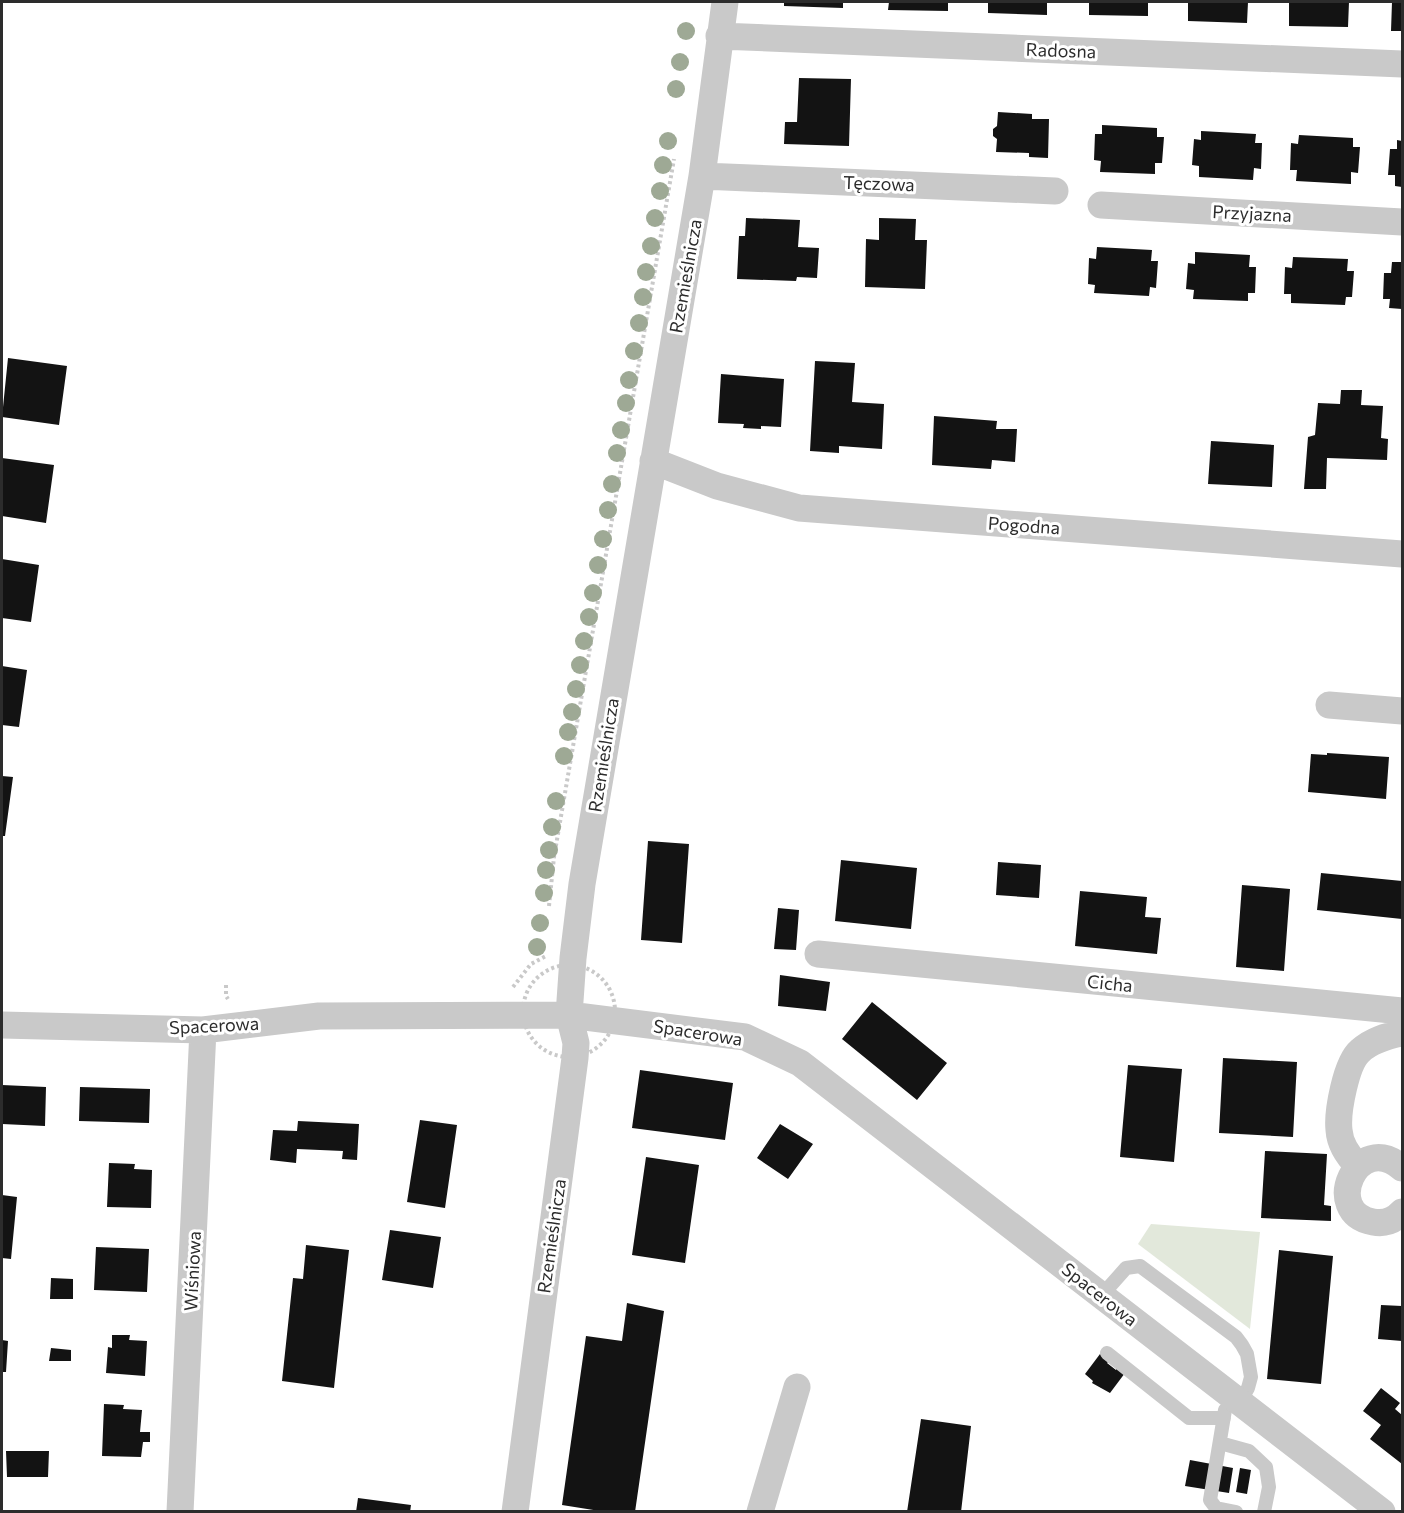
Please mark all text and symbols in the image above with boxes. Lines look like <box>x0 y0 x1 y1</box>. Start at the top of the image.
street label: Radosna <box>1025 38 1097 62</box>
street label: Tęczowa <box>843 171 915 195</box>
street label: Przyjazna <box>1212 200 1292 226</box>
street label: Rzemieślnicza <box>664 217 706 335</box>
street label: Pogodna <box>987 512 1061 538</box>
street label: Rzemieślnicza <box>583 696 623 814</box>
street label: Cicha <box>1086 970 1134 996</box>
street label: Spacerowa <box>168 1012 260 1038</box>
street label: Spacerowa <box>652 1014 744 1050</box>
street label: Rzemieślnicza <box>532 1177 570 1295</box>
street label: Wiśniowa <box>179 1230 205 1312</box>
street label: Spacerowa <box>1058 1258 1142 1330</box>

